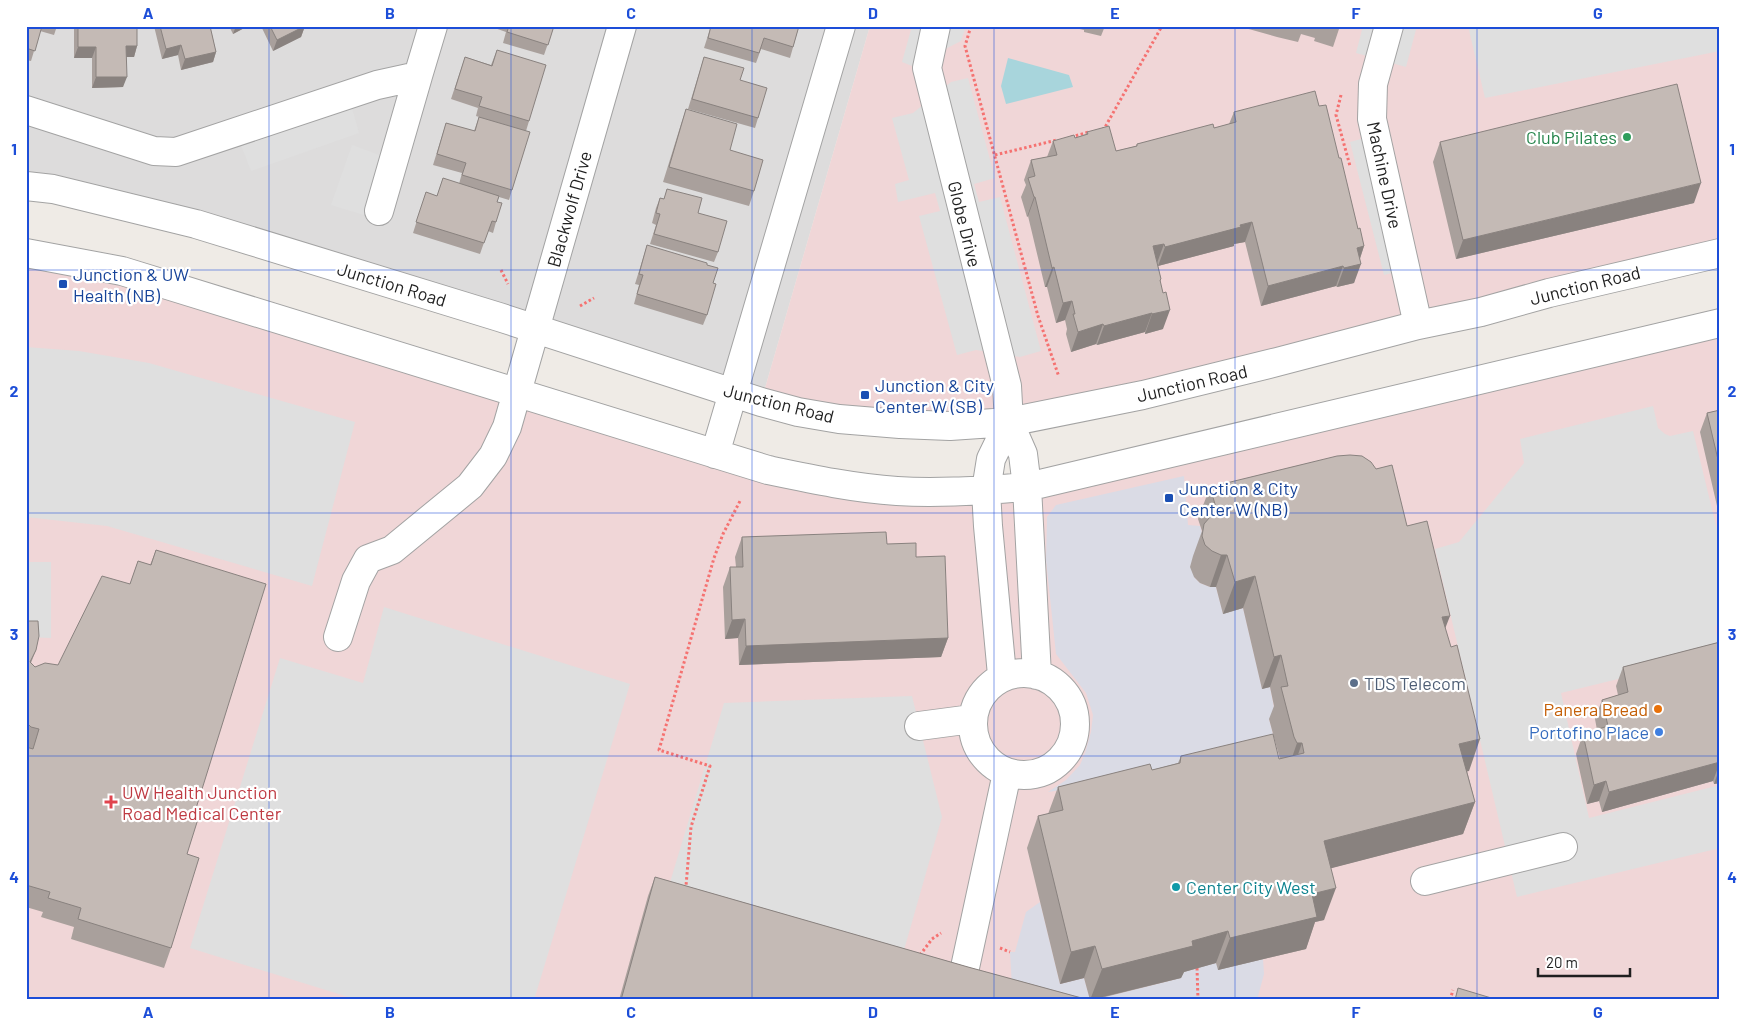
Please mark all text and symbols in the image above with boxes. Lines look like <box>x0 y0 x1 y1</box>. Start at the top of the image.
text: A <box>143 3 154 22</box>
text: B <box>385 3 395 22</box>
text: C <box>626 3 636 22</box>
text: D <box>868 3 878 22</box>
text: E <box>1110 3 1120 22</box>
text: F <box>1352 3 1361 22</box>
text: G <box>1593 3 1603 22</box>
street label: Machine Drive <box>1363 120 1407 230</box>
place label: Club Pilates <box>1526 126 1617 148</box>
marker: Club Pilates <box>1621 131 1633 143</box>
text: 1 <box>11 139 17 158</box>
text: 1 <box>1729 139 1735 158</box>
street label: Blackwolf Drive <box>542 148 596 270</box>
street label: Globe Drive <box>944 179 986 269</box>
street label: Junction Road <box>335 257 449 311</box>
street label: Junction Road <box>1528 261 1642 309</box>
place label: Junction & UW Health (NB) <box>73 263 189 306</box>
marker: Junction & UW Health (NB) <box>57 278 69 290</box>
street label: Junction Road <box>1134 360 1250 406</box>
place label: Junction & City Center W (SB) <box>875 374 994 417</box>
street label: Junction Road <box>722 379 836 427</box>
text: 2 <box>10 381 19 400</box>
text: 2 <box>1728 381 1737 400</box>
marker: Junction & City Center W (SB) <box>859 389 871 401</box>
place label: Junction & City Center W (NB) <box>1179 477 1298 520</box>
marker: Junction & City Center W (NB) <box>1163 492 1175 504</box>
text: 3 <box>10 624 18 643</box>
text: 3 <box>1728 624 1736 643</box>
place label: TDS Telecom <box>1364 672 1466 694</box>
marker: TDS Telecom <box>1348 677 1360 689</box>
place label: Panera Bread <box>1543 698 1648 720</box>
marker: Panera Bread <box>1652 703 1664 715</box>
place label: Portofino Place <box>1529 721 1649 743</box>
marker: Portofino Place <box>1653 726 1665 738</box>
place label: UW Health Junction Road Medical Center <box>122 781 282 824</box>
marker: UW Health Junction Road Medical Center <box>104 795 118 809</box>
text: 4 <box>9 867 19 886</box>
text: 4 <box>1727 867 1737 886</box>
place label: Center City West <box>1186 876 1316 898</box>
marker: Center City West <box>1170 881 1182 893</box>
scale bar <box>1538 946 1631 978</box>
text: 20 m <box>1546 953 1578 971</box>
text: A <box>143 1002 154 1021</box>
text: B <box>385 1002 395 1021</box>
text: C <box>626 1002 636 1021</box>
text: D <box>868 1002 878 1021</box>
text: E <box>1110 1002 1120 1021</box>
text: F <box>1352 1002 1361 1021</box>
text: G <box>1593 1002 1603 1021</box>

